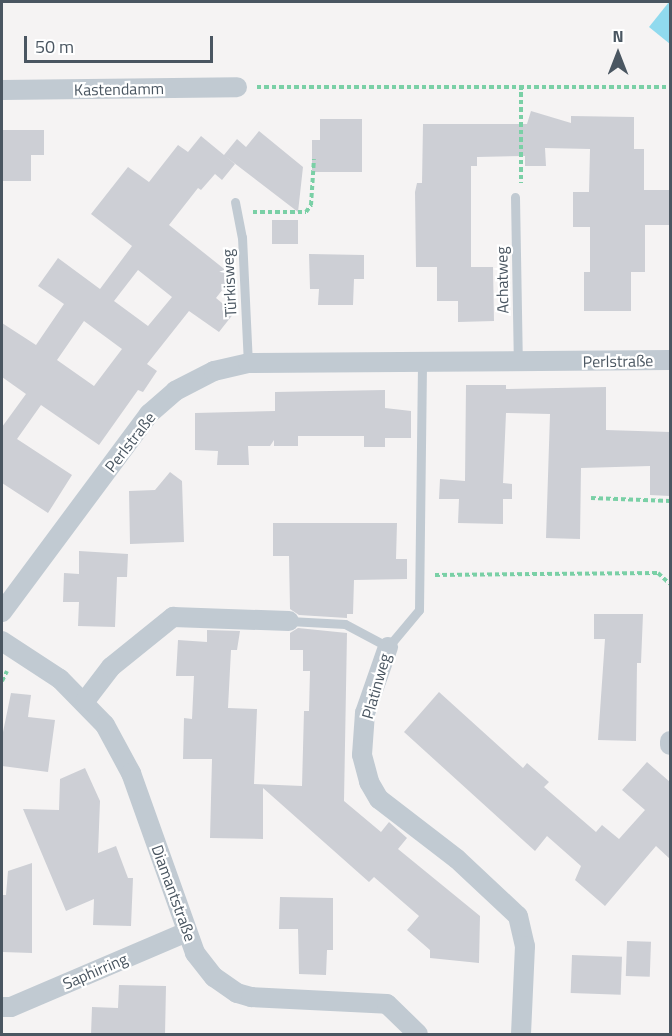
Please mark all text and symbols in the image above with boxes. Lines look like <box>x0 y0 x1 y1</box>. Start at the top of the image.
scale bar <box>27 24 216 62</box>
north arrow <box>588 24 648 84</box>
text: N <box>612 24 624 48</box>
text: 50 m <box>35 33 74 60</box>
street label: Kastendamm <box>74 79 164 99</box>
street label: Achatweg <box>492 246 512 314</box>
street label: Türkisweg <box>218 249 240 317</box>
street label: Perlstraße <box>583 351 653 371</box>
street label: Perlstraße <box>101 408 159 476</box>
street label: Platinweg <box>358 651 394 721</box>
street label: Diamantstraße <box>148 842 200 944</box>
street label: Saphirring <box>60 949 130 993</box>

